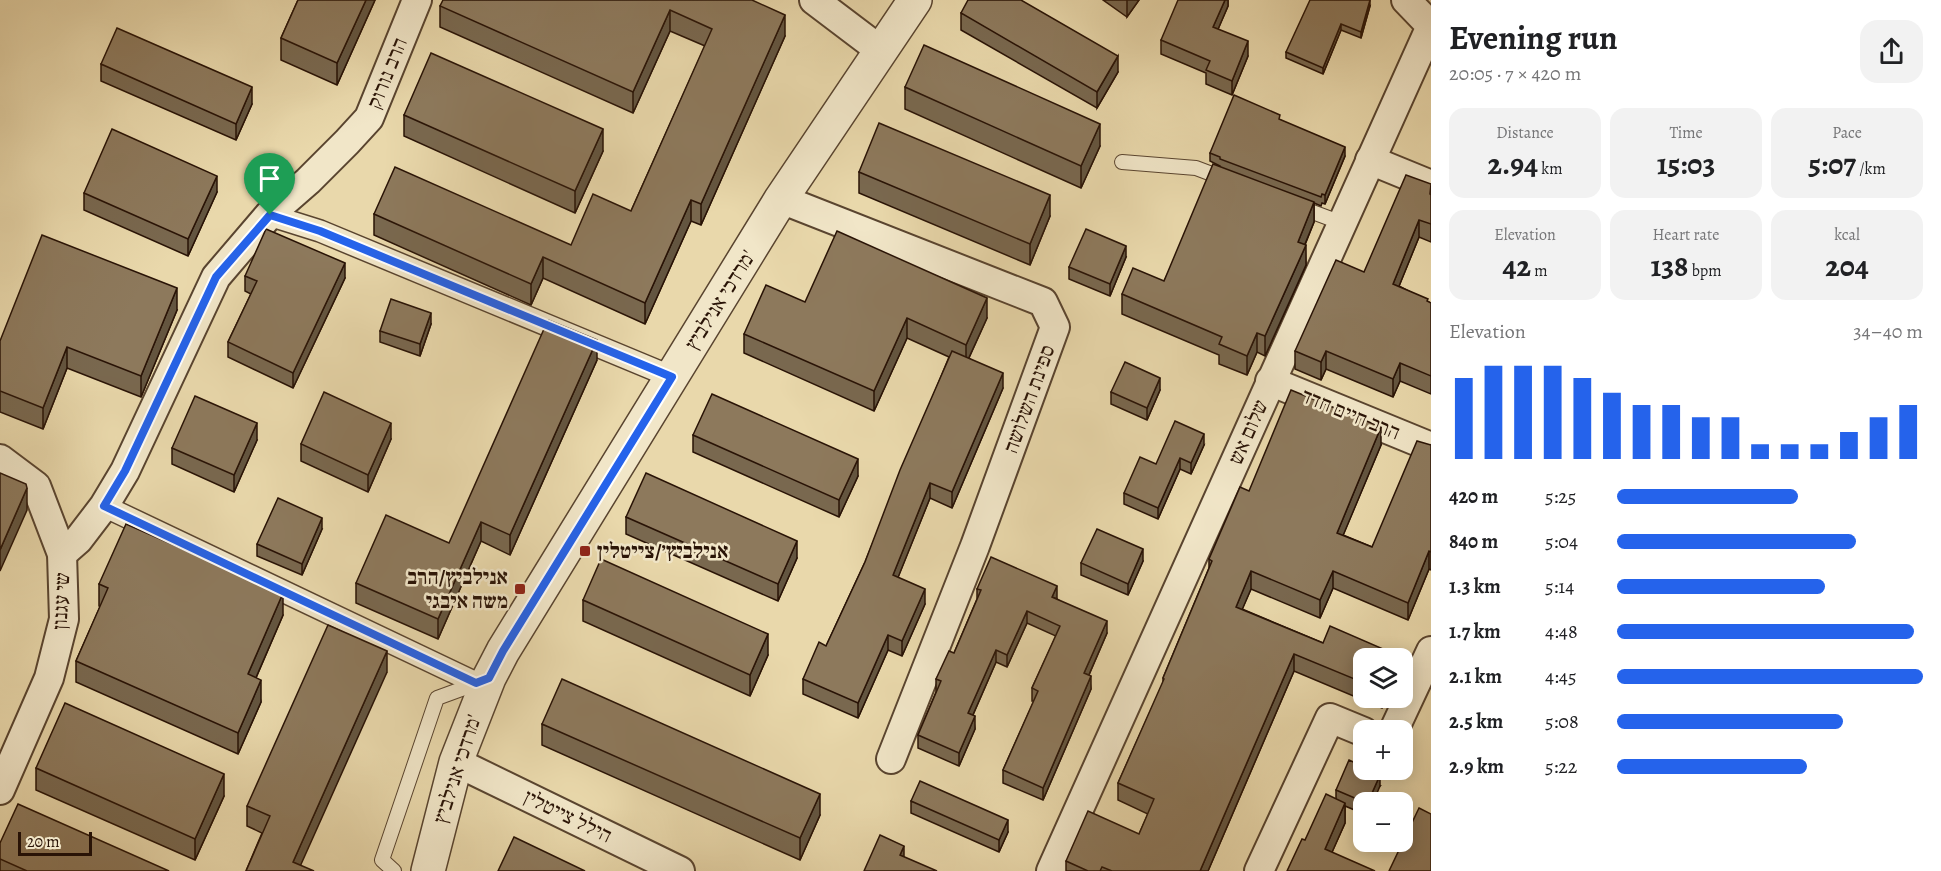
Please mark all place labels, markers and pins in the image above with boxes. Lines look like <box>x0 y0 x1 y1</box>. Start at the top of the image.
pin <box>244 153 295 215</box>
place label: אנילביץ׳/צייטלין <box>597 537 728 565</box>
marker: אנילביץ׳/צייטלין <box>578 544 592 558</box>
place label: אנילביץ/הרב משה איבגי <box>407 563 508 615</box>
marker: אנילביץ/הרב משה איבגי <box>513 582 527 596</box>

